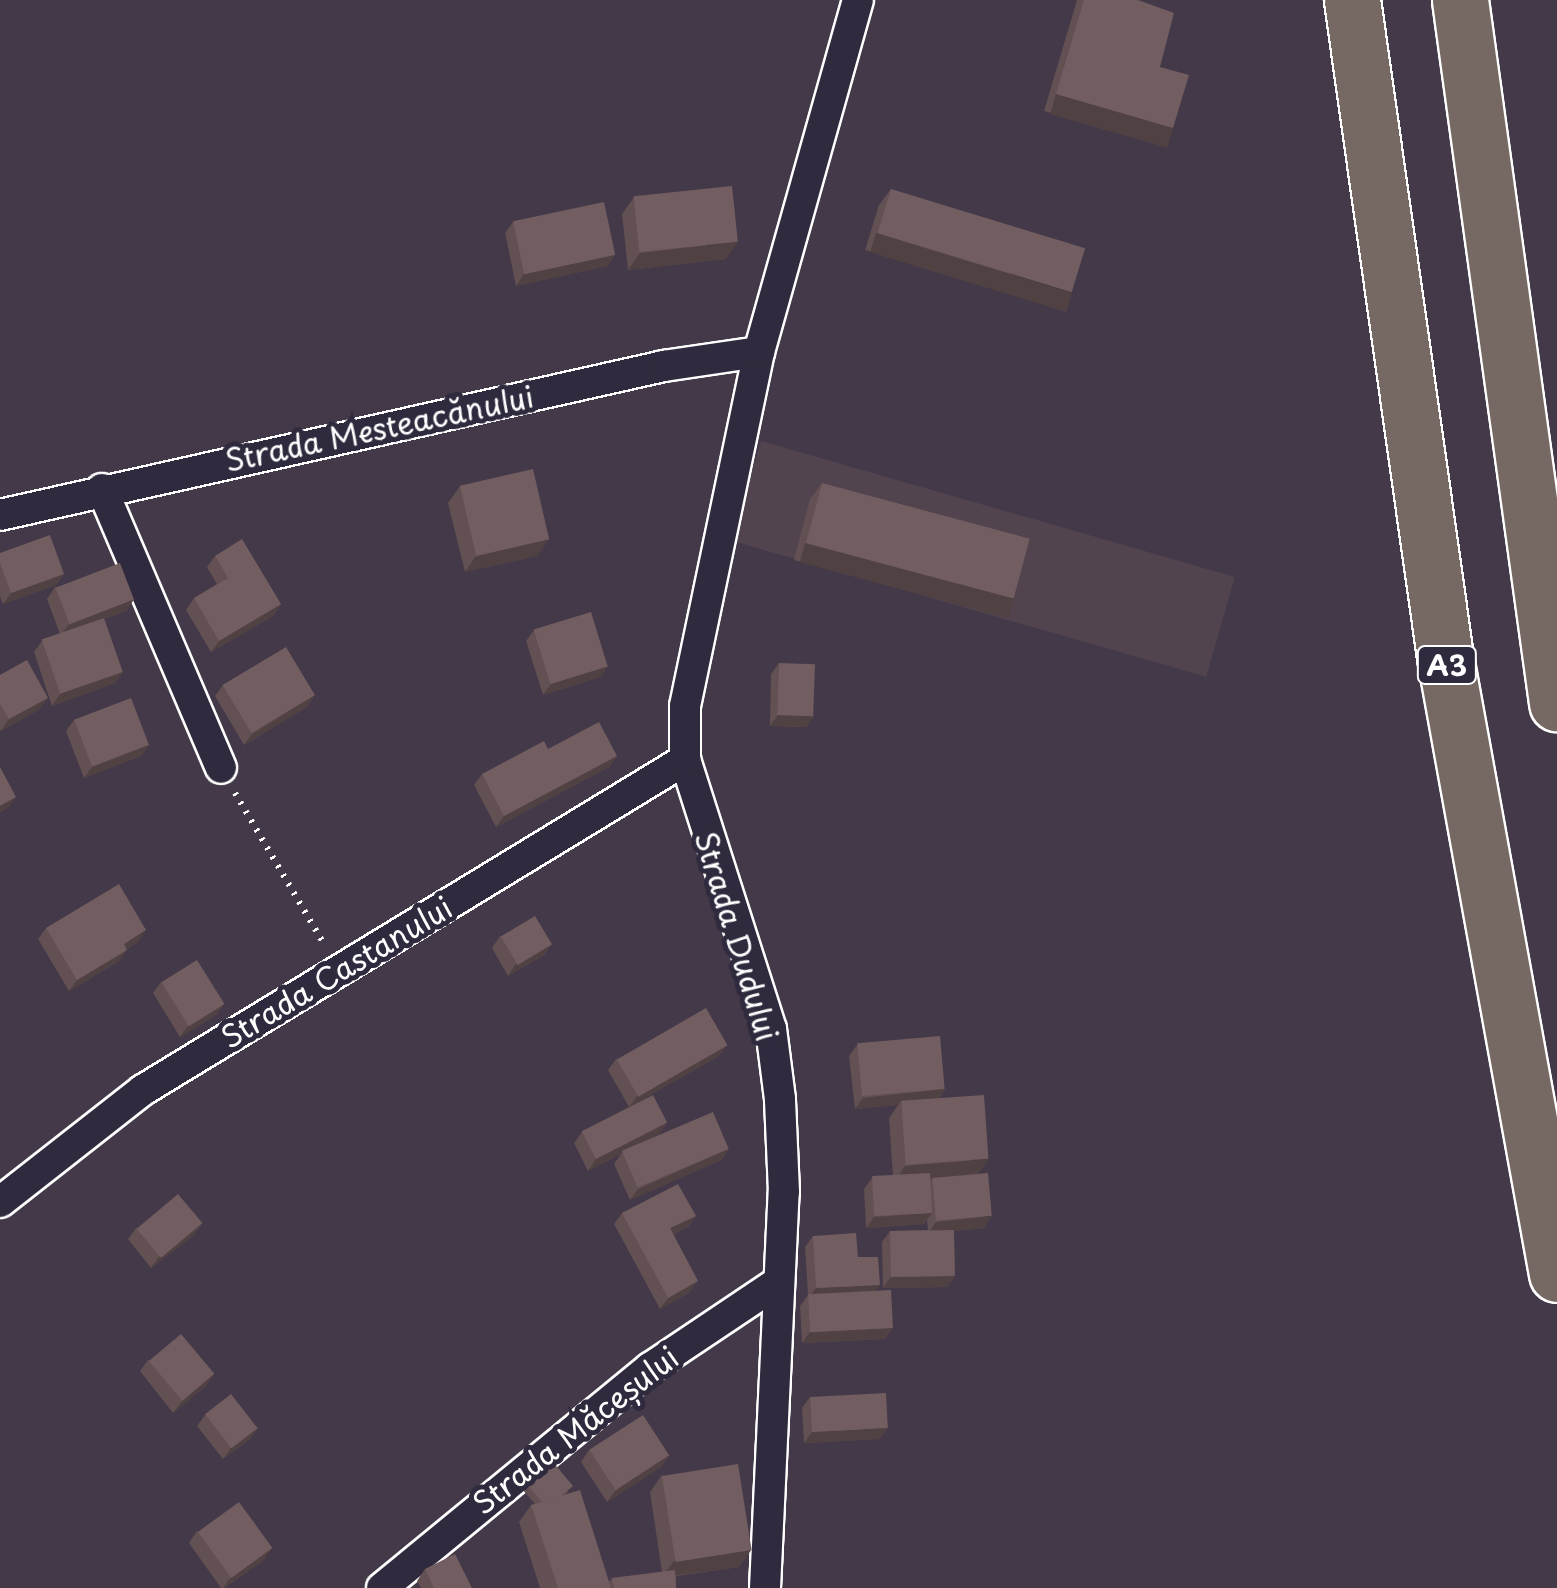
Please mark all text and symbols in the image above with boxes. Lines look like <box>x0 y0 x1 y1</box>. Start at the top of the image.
street label: Strada Mesteacănului <box>221 378 537 478</box>
road number: A3 <box>1414 642 1480 688</box>
street label: Strada Dudului <box>688 826 786 1046</box>
street label: Strada Castanului <box>214 889 458 1055</box>
street label: Strada Măceșului <box>465 1339 685 1521</box>

